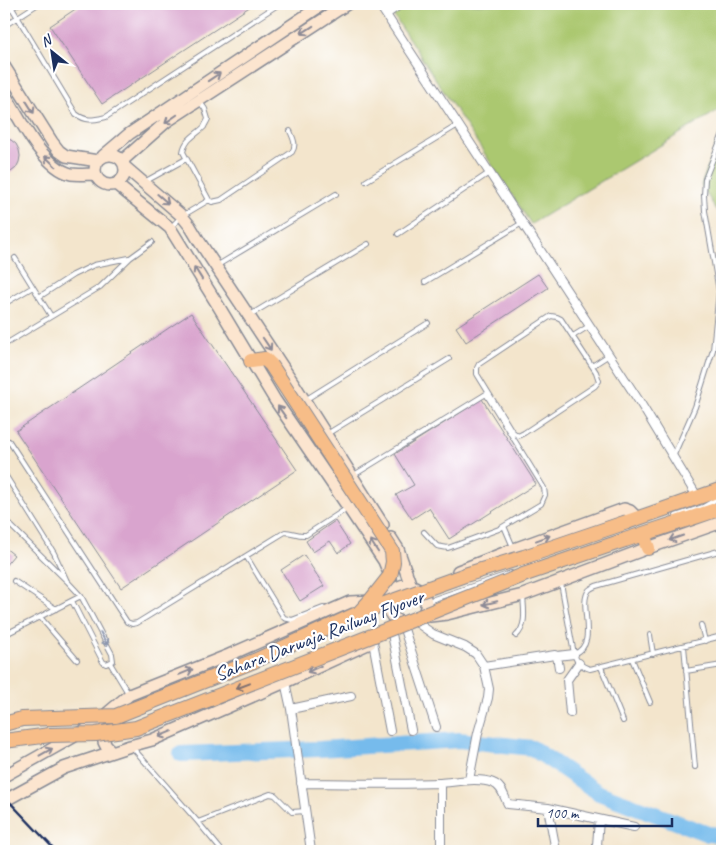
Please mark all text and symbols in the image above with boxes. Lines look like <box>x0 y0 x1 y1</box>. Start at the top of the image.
one-way arrow <box>300 26 314 36</box>
north arrow <box>28 28 78 78</box>
text: N <box>38 30 56 51</box>
one-way arrow <box>207 72 221 82</box>
one-way arrow <box>25 100 35 114</box>
one-way arrow <box>164 114 178 124</box>
one-way arrow <box>44 155 56 167</box>
one-way arrow <box>156 193 169 204</box>
one-way arrow <box>193 266 203 280</box>
one-way arrow <box>263 336 273 350</box>
one-way arrow <box>277 405 287 419</box>
one-way arrow <box>535 533 551 542</box>
one-way arrow <box>669 534 685 543</box>
one-way arrow <box>369 539 379 553</box>
street label: Sahara Darwaja Railway Flyover <box>211 583 429 687</box>
one-way arrow <box>483 599 499 609</box>
one-way arrow <box>99 632 109 647</box>
one-way arrow <box>307 664 322 674</box>
one-way arrow <box>178 667 193 676</box>
one-way arrow <box>236 681 251 691</box>
one-way arrow <box>158 730 173 739</box>
one-way arrow <box>39 747 53 757</box>
scale bar <box>538 795 672 827</box>
text: 100 m <box>546 804 580 823</box>

